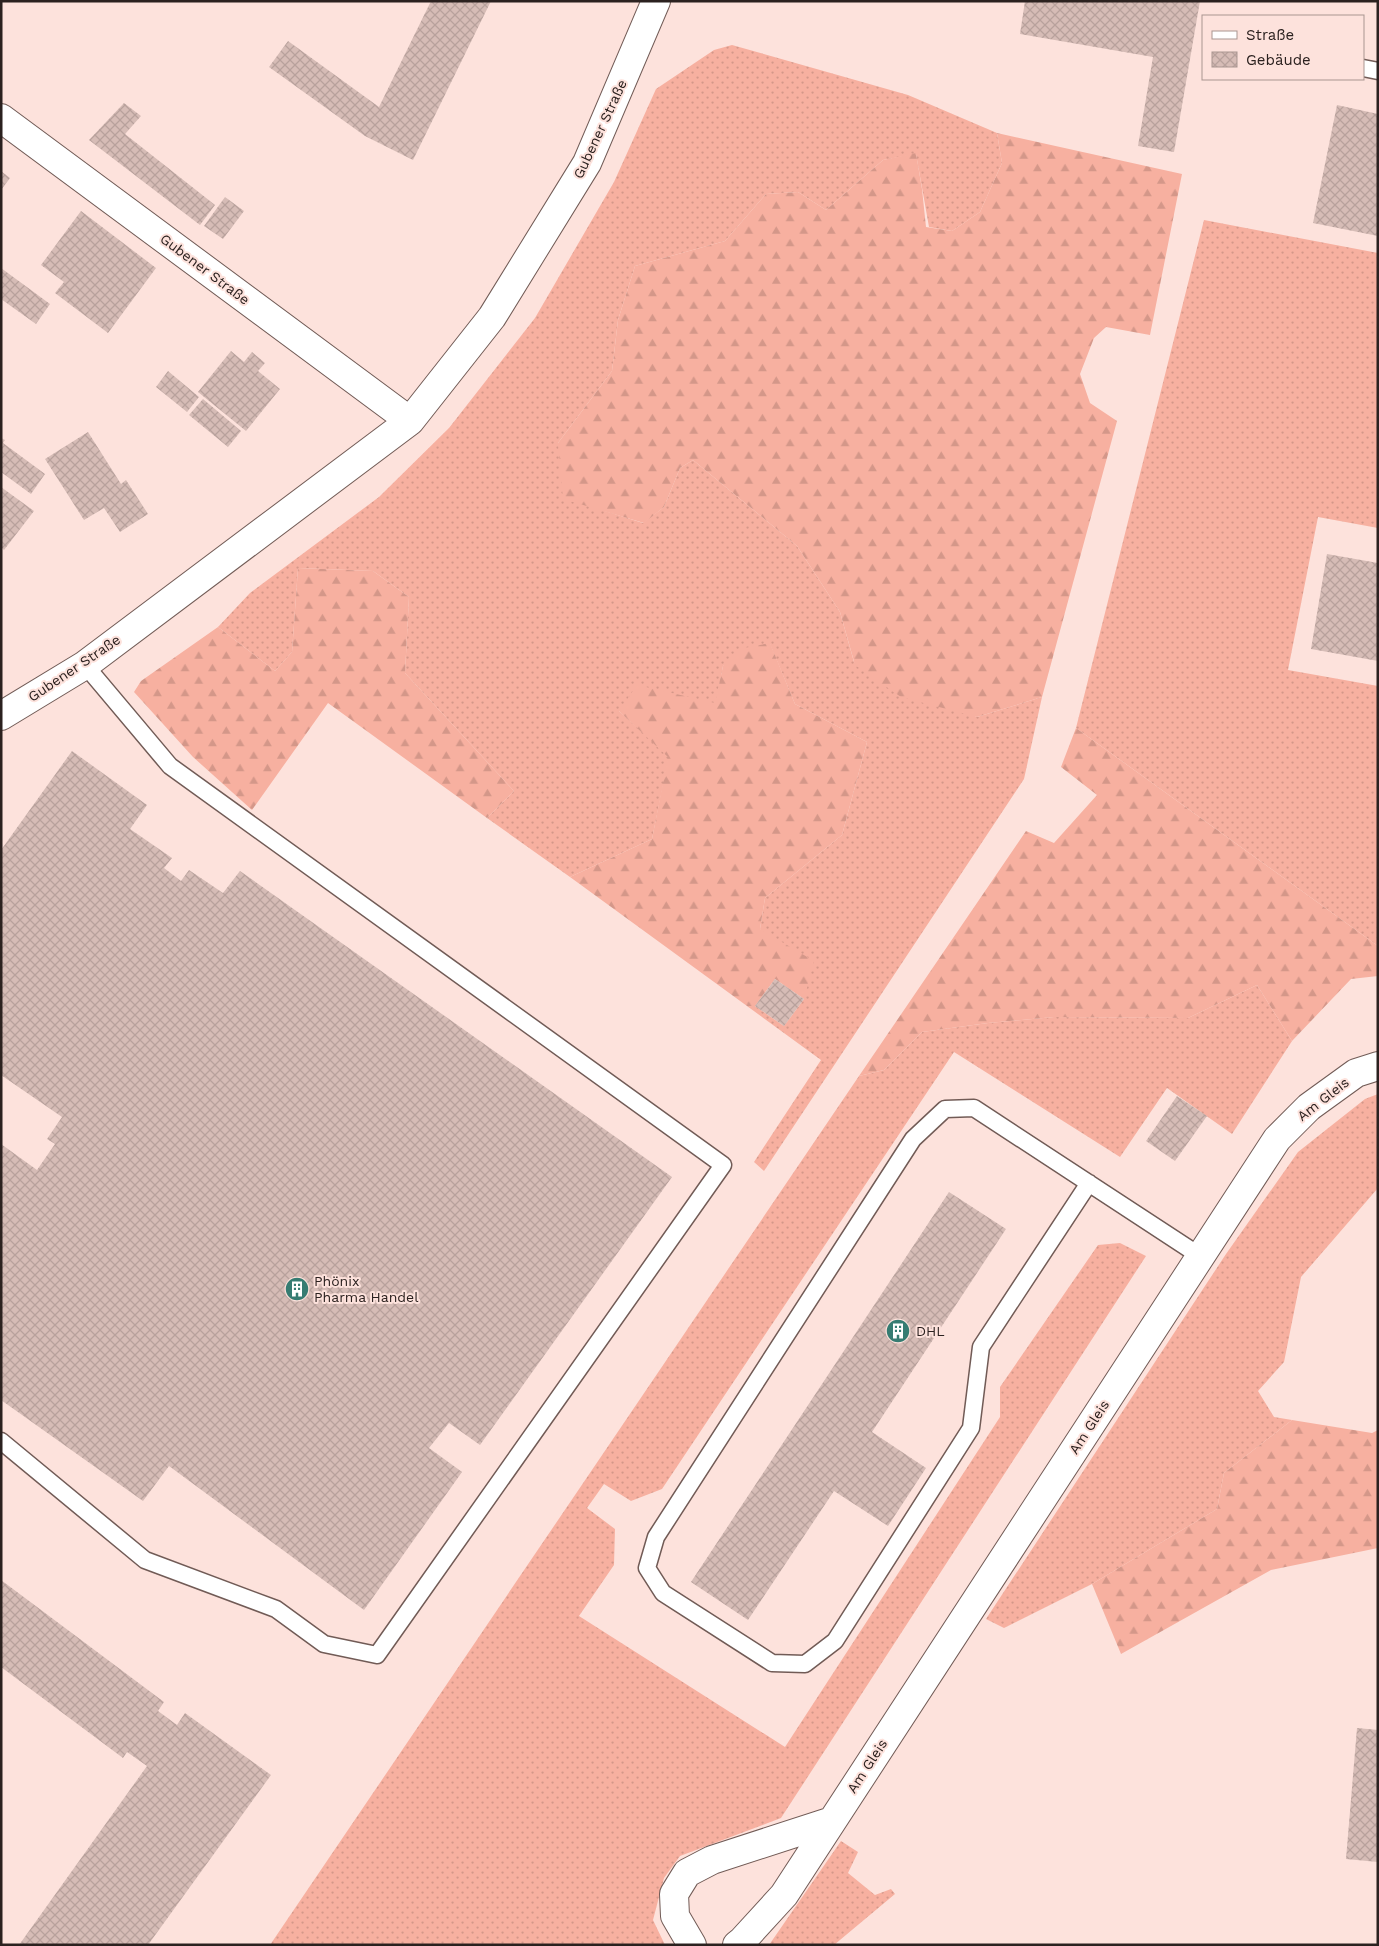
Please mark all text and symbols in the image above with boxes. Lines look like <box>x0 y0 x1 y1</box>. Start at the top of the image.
legend <box>1202 15 1364 80</box>
text: Straße <box>1246 26 1294 44</box>
text: Gebäude <box>1246 51 1311 69</box>
street label: Gubener Straße <box>570 77 630 181</box>
street label: Gubener Straße <box>157 230 253 308</box>
street label: Gubener Straße <box>25 631 123 705</box>
street label: Am Gleis <box>1294 1074 1352 1124</box>
place label: Phönix Pharma Handel <box>314 1273 419 1305</box>
building icon: Phönix Pharma Handel <box>284 1276 310 1302</box>
building icon: DHL <box>885 1318 911 1344</box>
place label: DHL <box>916 1323 945 1339</box>
street label: Am Gleis <box>1066 1397 1112 1457</box>
street label: Am Gleis <box>844 1736 890 1796</box>

